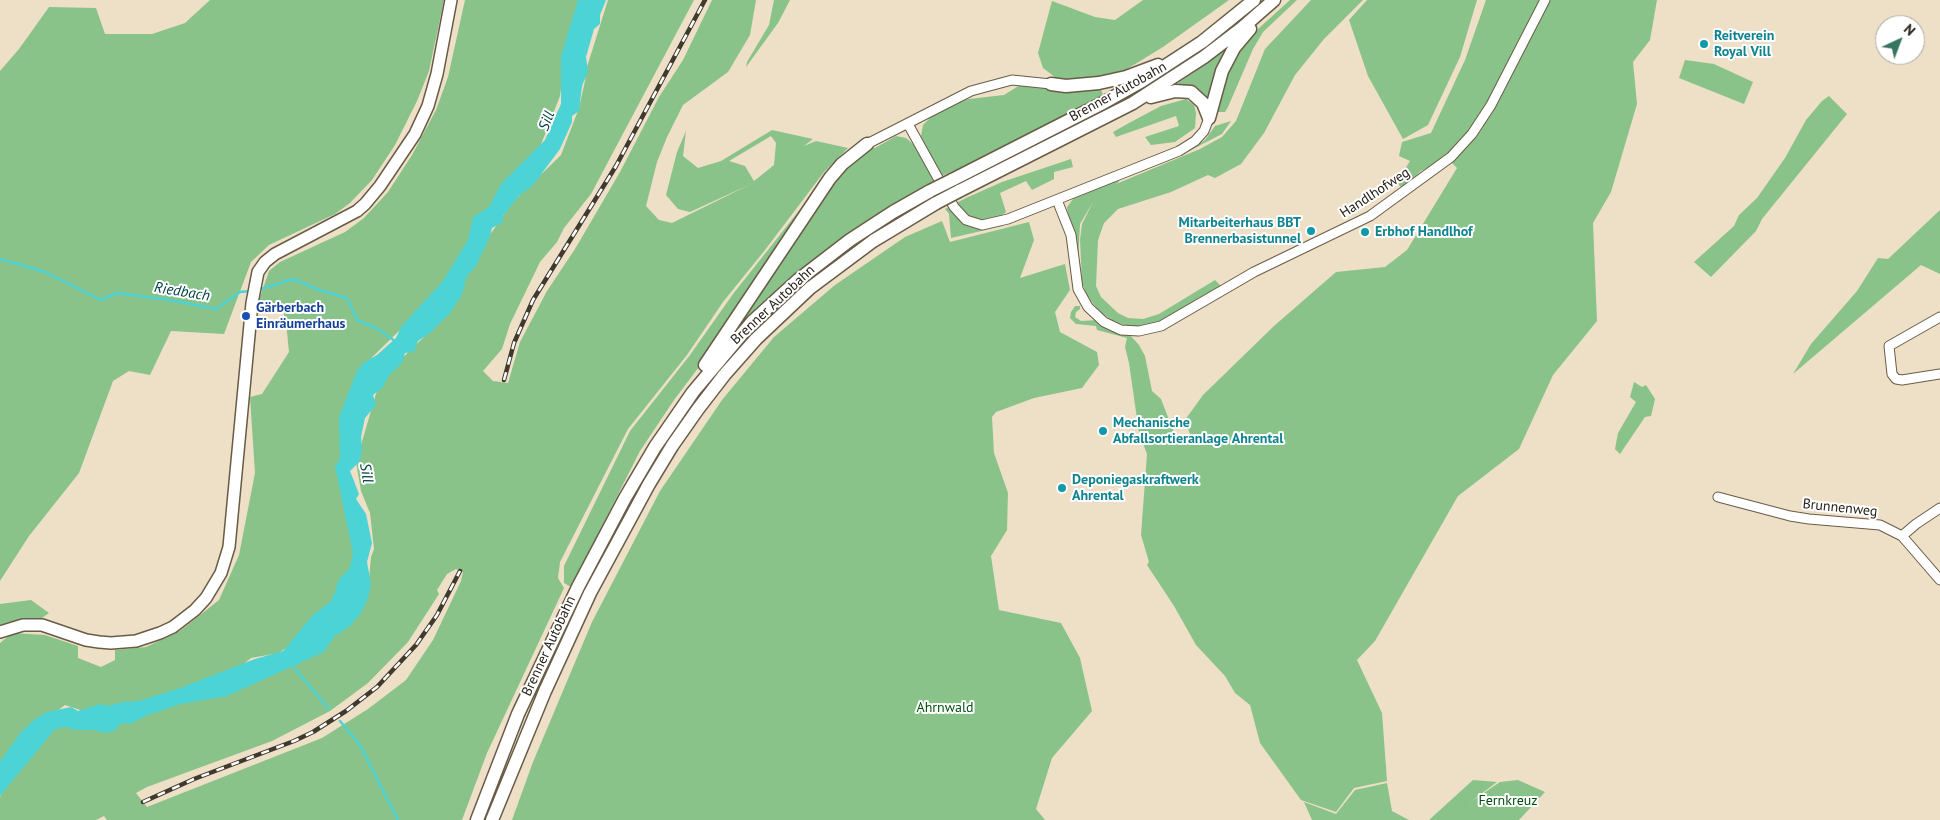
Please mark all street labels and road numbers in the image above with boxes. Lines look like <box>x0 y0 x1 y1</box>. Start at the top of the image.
street label: Brenner Autobahn <box>1066 58 1170 126</box>
street label: Handlhofweg <box>1337 164 1413 222</box>
street label: Brenner Autobahn <box>728 262 818 348</box>
street label: Brunnenweg <box>1802 496 1878 520</box>
street label: Brenner Autobahn <box>518 593 580 699</box>

